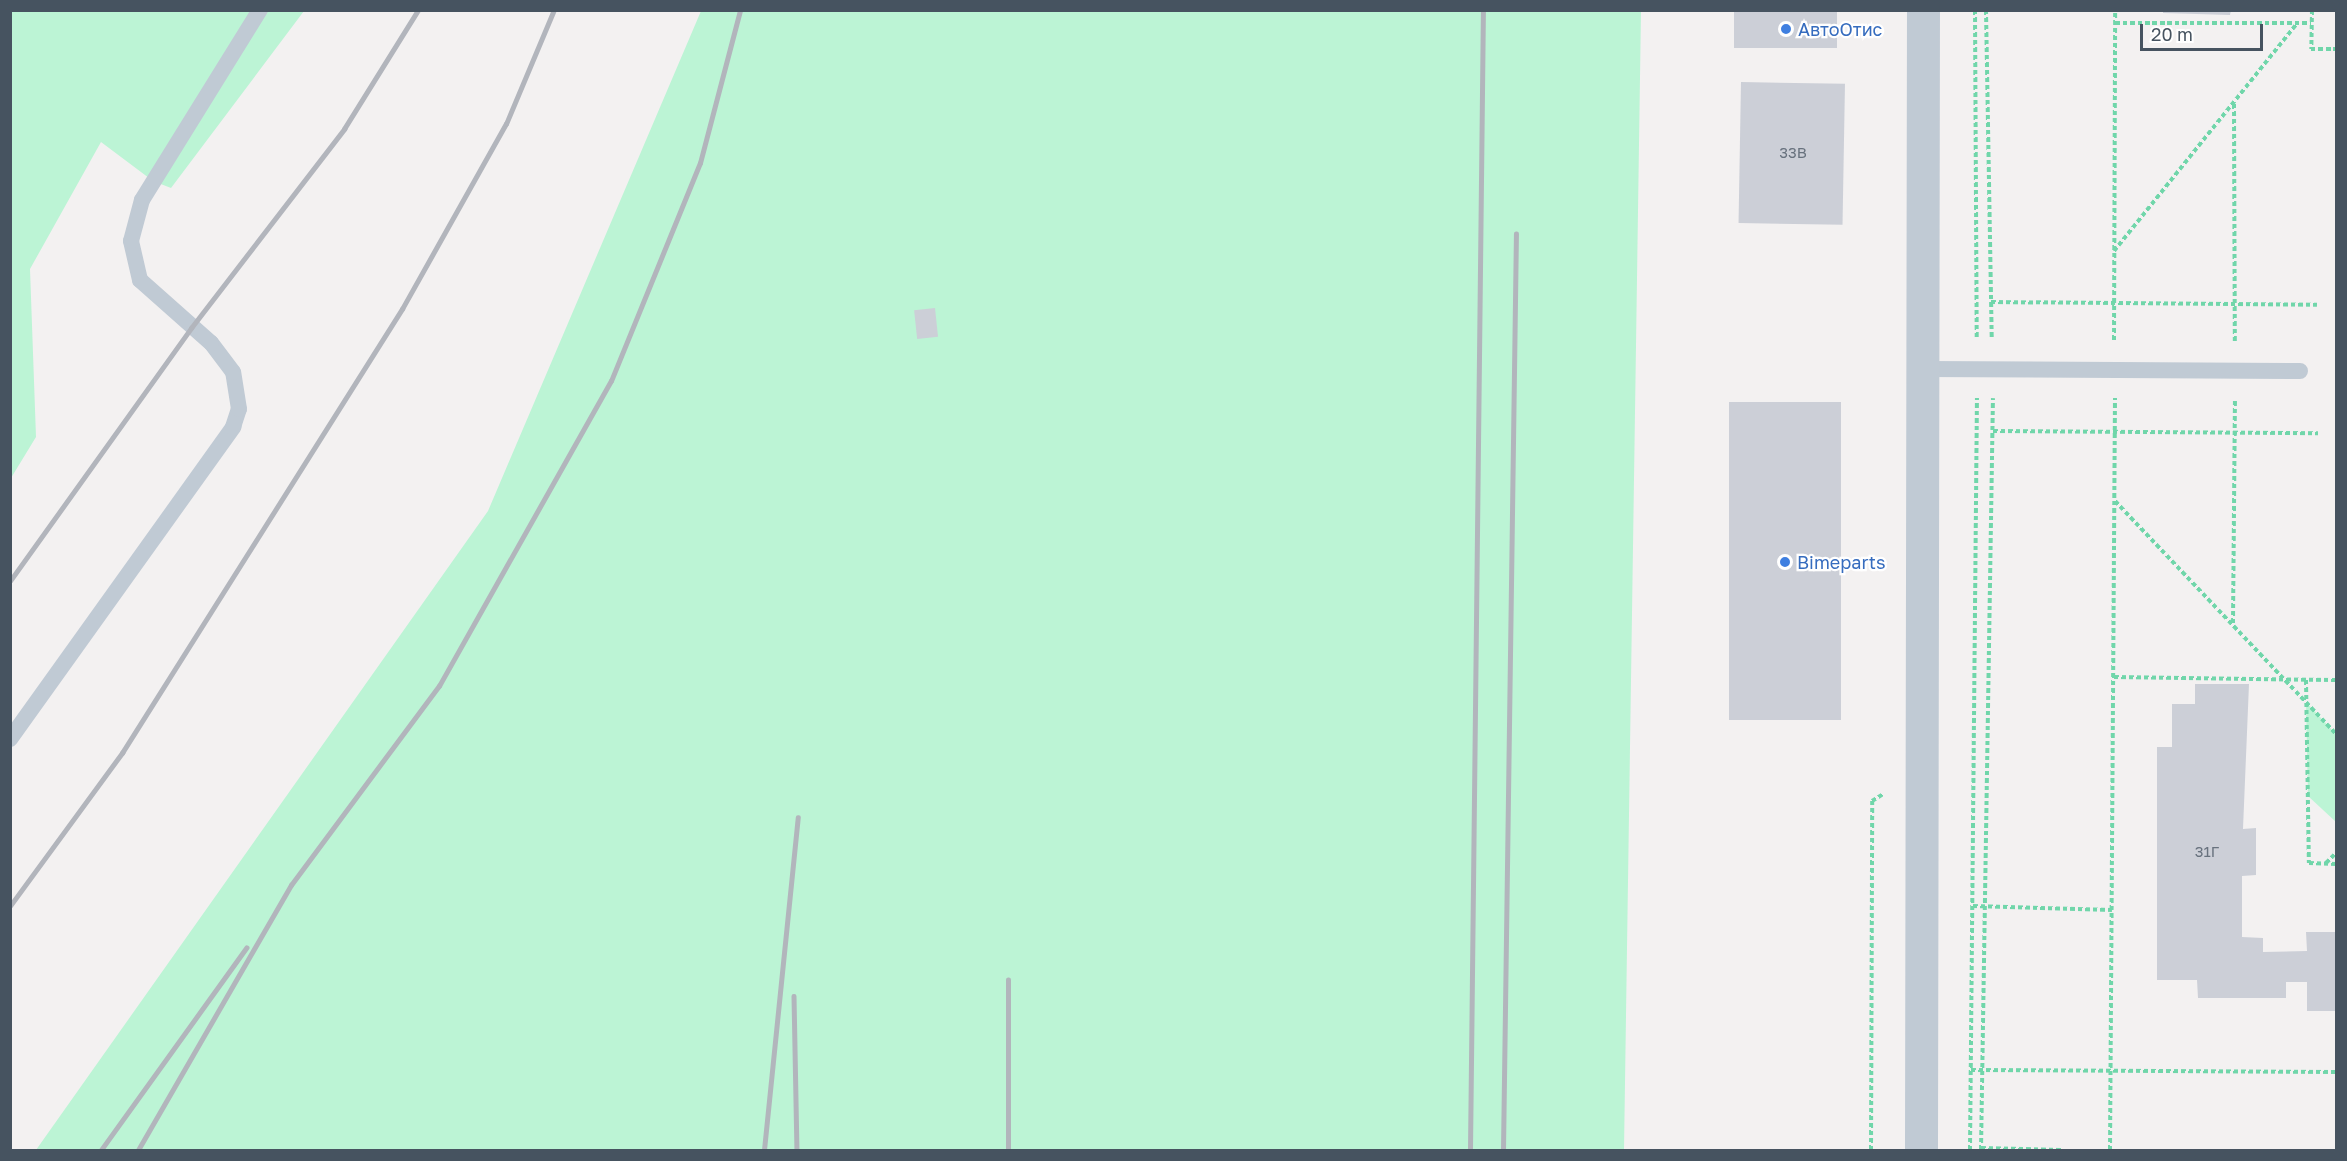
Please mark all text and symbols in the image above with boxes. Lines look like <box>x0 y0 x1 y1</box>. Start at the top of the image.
scale bar <box>2143 12 2266 50</box>
place label: АвтоОтис <box>1798 18 1882 40</box>
marker: АвтоОтис <box>1779 22 1793 36</box>
text: 20 m <box>2151 23 2193 45</box>
house number: 33В <box>1779 144 1807 162</box>
place label: Bimeparts <box>1797 551 1886 573</box>
marker: Bimeparts <box>1778 555 1792 569</box>
house number: 31Г <box>2195 843 2219 861</box>

